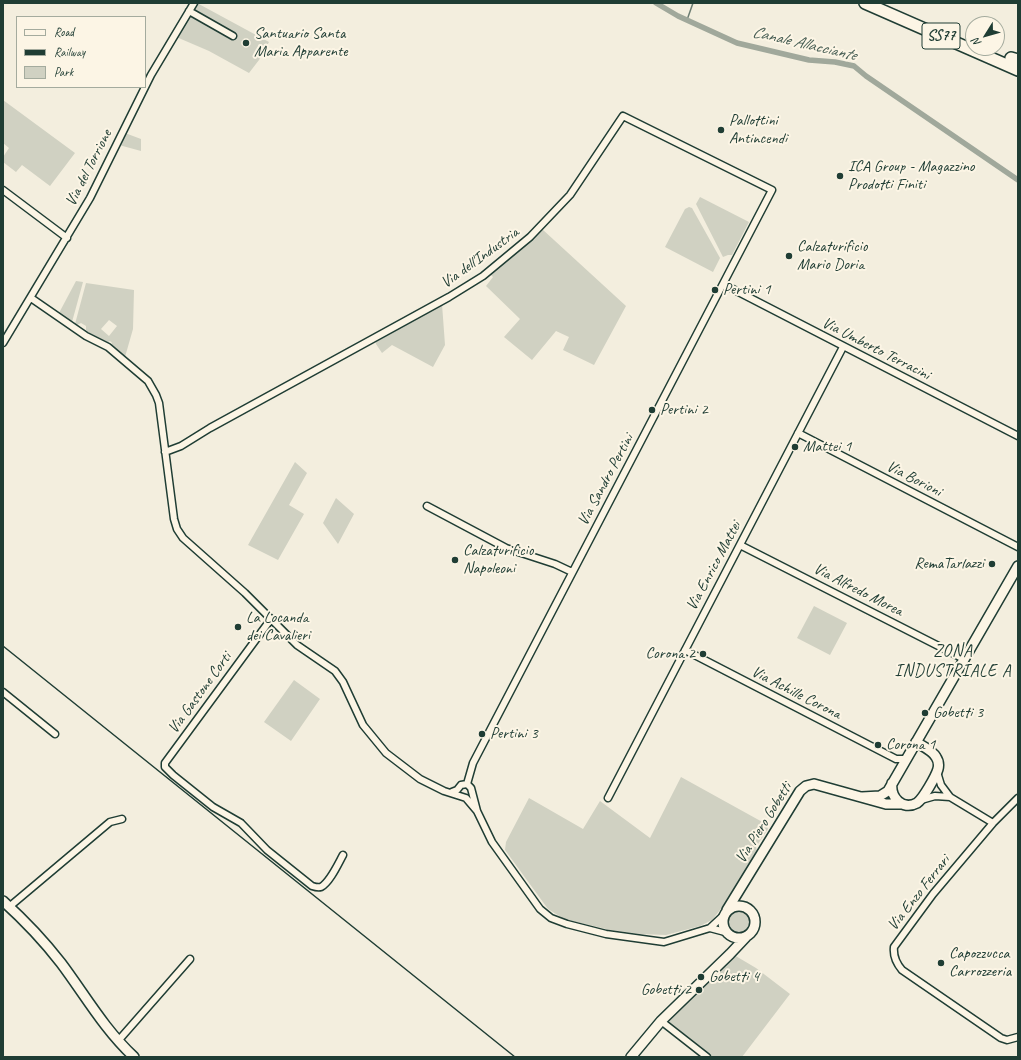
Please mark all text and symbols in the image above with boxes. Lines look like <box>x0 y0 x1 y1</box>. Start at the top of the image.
legend <box>16 16 146 88</box>
north arrow <box>965 16 1005 56</box>
water label: Canale Allacciante <box>750 22 858 66</box>
road number: SS77 <box>922 23 960 49</box>
text: Road <box>54 24 74 40</box>
place label: Santuario Santa Maria Apparente <box>254 24 347 62</box>
text: N <box>969 36 984 50</box>
marker: Santuario Santa Maria Apparente <box>241 38 251 48</box>
text: Railway <box>54 44 85 60</box>
text: Park <box>54 64 73 80</box>
place label: Pallottini Antincendi <box>729 111 787 149</box>
marker: Pallottini Antincendi <box>716 125 726 135</box>
street label: Via del Torrione <box>62 127 116 209</box>
place label: ICA Group - Magazzino Prodotti Finiti <box>848 157 975 195</box>
marker: ICA Group - Magazzino Prodotti Finiti <box>835 171 845 181</box>
street label: Via dell'Industria <box>437 223 523 293</box>
place label: Calzaturificio Mario Doria <box>797 237 867 275</box>
marker: Calzaturificio Mario Doria <box>784 251 794 261</box>
place label: Pertini 1 <box>723 280 771 300</box>
marker: Pertini 1 <box>710 285 720 295</box>
street label: Via Umberto Terracini <box>819 313 933 385</box>
place label: Pertini 2 <box>660 400 708 420</box>
marker: Pertini 2 <box>647 405 657 415</box>
street label: Via Sandro Pertini <box>574 431 638 529</box>
place label: Mattei 1 <box>803 437 851 457</box>
marker: Mattei 1 <box>790 442 800 452</box>
street label: Via Borioni <box>883 457 945 501</box>
street label: Via Enrico Mattei <box>682 518 746 614</box>
place label: Calzaturificio Napoleoni <box>463 541 533 579</box>
place label: RemaTarlazzi <box>914 554 984 574</box>
marker: Calzaturificio Napoleoni <box>450 555 460 565</box>
street label: Via Alfredo Morea <box>810 559 906 621</box>
marker: RemaTarlazzi <box>987 559 997 569</box>
place label: La Locanda dei Cavalieri <box>246 608 310 646</box>
marker: La Locanda dei Cavalieri <box>233 622 243 632</box>
district label: ZONA INDUSTRIALE A <box>895 642 1011 682</box>
place label: Corona 2 <box>646 644 695 664</box>
street label: Via Gastone Corti <box>164 649 236 737</box>
marker: Corona 2 <box>698 649 708 659</box>
street label: Via Achille Corona <box>748 662 844 724</box>
place label: Gobetti 3 <box>933 703 983 723</box>
marker: Gobetti 3 <box>920 708 930 718</box>
place label: Pertini 3 <box>490 724 538 744</box>
marker: Pertini 3 <box>477 729 487 739</box>
place label: Corona 1 <box>886 735 935 755</box>
marker: Corona 1 <box>873 740 883 750</box>
street label: Via Piero Gobetti <box>732 779 796 867</box>
street label: Via Enzo Ferrari <box>884 852 954 934</box>
place label: Capozzucca Carrozzeria <box>949 944 1011 982</box>
marker: Capozzucca Carrozzeria <box>936 958 946 968</box>
place label: Gobetti 4 <box>709 967 759 987</box>
marker: Gobetti 4 <box>696 972 706 982</box>
place label: Gobetti 2 <box>641 980 691 1000</box>
marker: Gobetti 2 <box>694 985 704 995</box>

